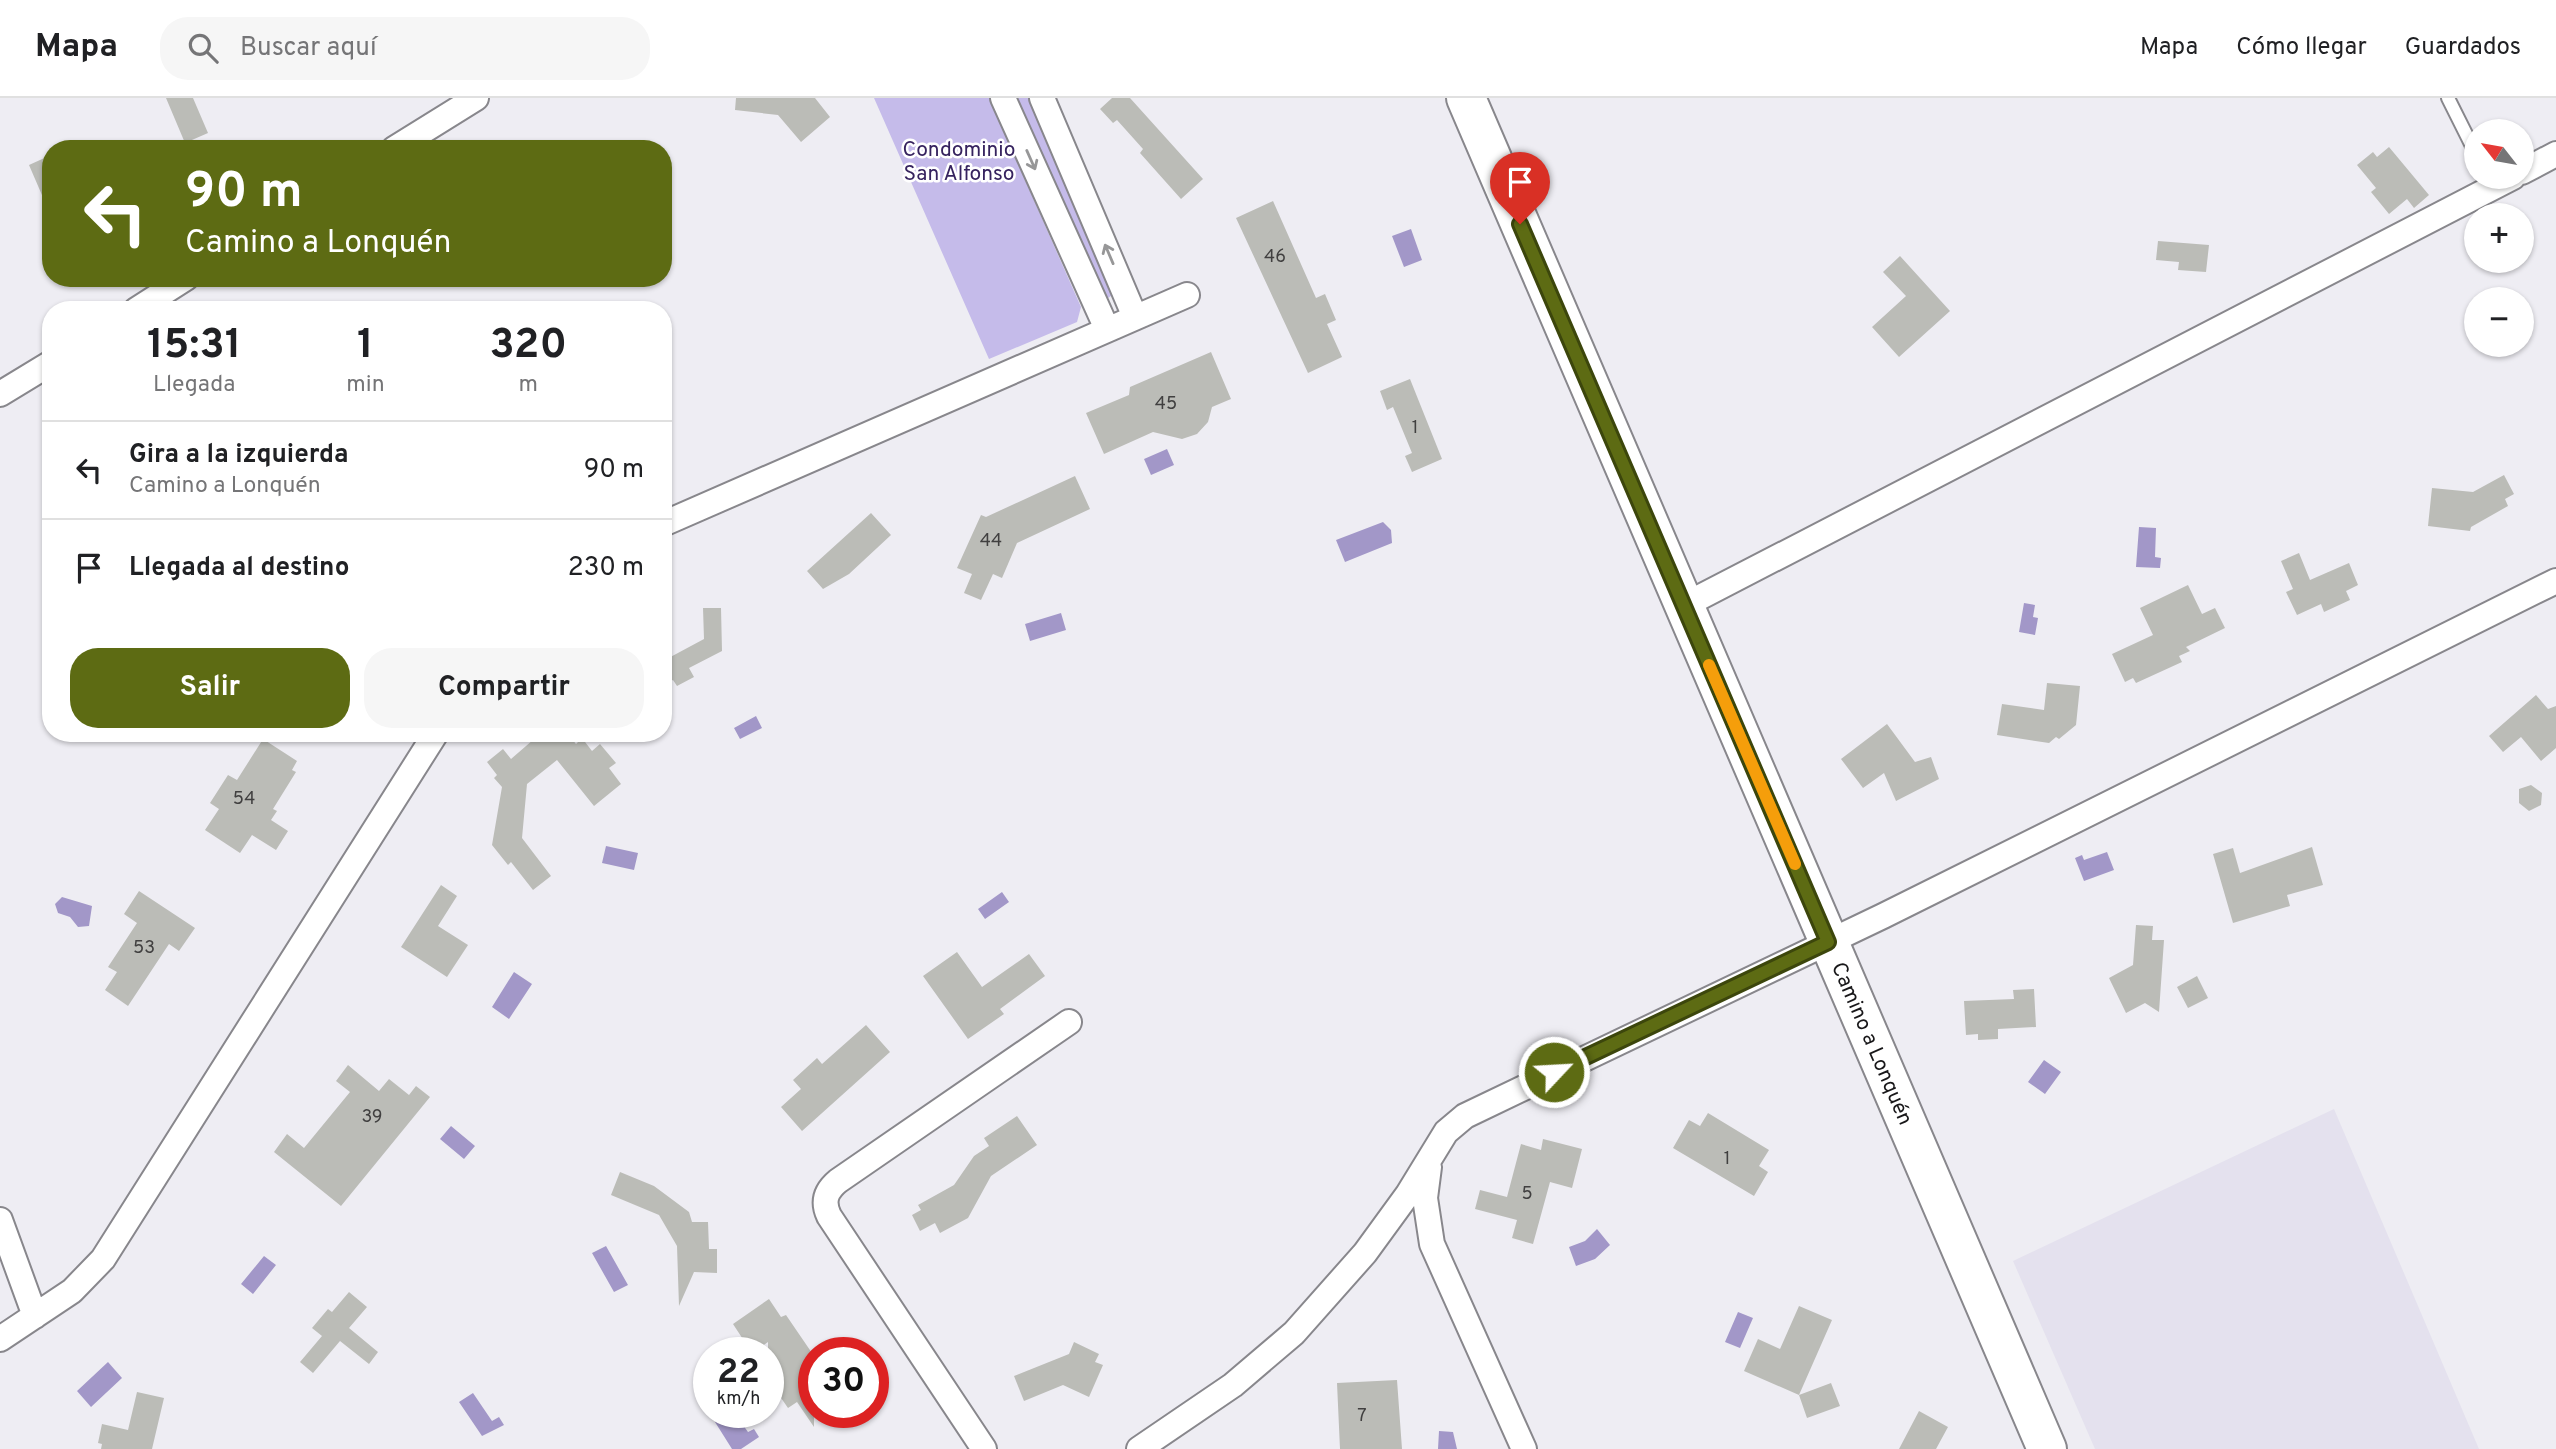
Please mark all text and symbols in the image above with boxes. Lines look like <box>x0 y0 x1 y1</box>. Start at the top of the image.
search box <box>160 17 650 80</box>
text: Mapa <box>35 27 118 69</box>
icon: search <box>184 29 222 67</box>
text: Buscar aquí <box>240 32 377 65</box>
text: Mapa <box>2140 33 2198 63</box>
text: Cómo llegar <box>2236 33 2367 63</box>
text: Guardados <box>2405 33 2521 63</box>
north arrow <box>2464 119 2534 189</box>
map controls <box>2464 119 2534 357</box>
park label: Condominio San Alfonso <box>903 137 1015 188</box>
one-way arrow <box>1025 149 1038 170</box>
pin <box>1490 152 1550 224</box>
text: 90 m <box>185 163 303 225</box>
icon: arrive <box>1501 163 1539 201</box>
icon: left <box>70 168 161 259</box>
button: + <box>2464 203 2534 273</box>
text: Camino a Lonquén <box>185 224 452 264</box>
one-way arrow <box>1101 244 1114 266</box>
house number: 46 <box>1264 246 1286 269</box>
button: − <box>2464 287 2534 357</box>
text: 15:31 <box>147 320 241 373</box>
text: 1 <box>357 320 374 373</box>
text: 320 <box>489 320 567 373</box>
text: Llegada <box>153 371 235 400</box>
text: min <box>346 371 385 400</box>
text: m <box>519 371 538 400</box>
house number: 45 <box>1155 393 1177 416</box>
house number: 1 <box>1412 417 1418 440</box>
text: Gira a la izquierda <box>129 439 348 472</box>
icon: left <box>70 451 108 489</box>
text: 90 m <box>584 454 644 487</box>
text: Camino a Lonquén <box>129 472 321 501</box>
house number: 44 <box>980 530 1002 553</box>
icon: arrive <box>70 549 108 587</box>
text: Llegada al destino <box>129 552 349 585</box>
text: 230 m <box>568 552 644 585</box>
button: Salir <box>70 648 350 728</box>
button: Compartir <box>364 648 644 728</box>
house number: 54 <box>233 788 255 811</box>
house number: 53 <box>133 937 155 960</box>
street label: Camino a Lonquén <box>1824 958 1918 1130</box>
position arrow <box>1517 1035 1591 1109</box>
house number: 39 <box>361 1106 383 1129</box>
house number: 1 <box>1724 1148 1730 1171</box>
house number: 5 <box>1521 1183 1533 1206</box>
speed limit sign: 30 <box>798 1337 889 1428</box>
text: 22 <box>717 1351 760 1395</box>
text: km/h <box>717 1388 760 1411</box>
house number: 7 <box>1357 1405 1367 1428</box>

